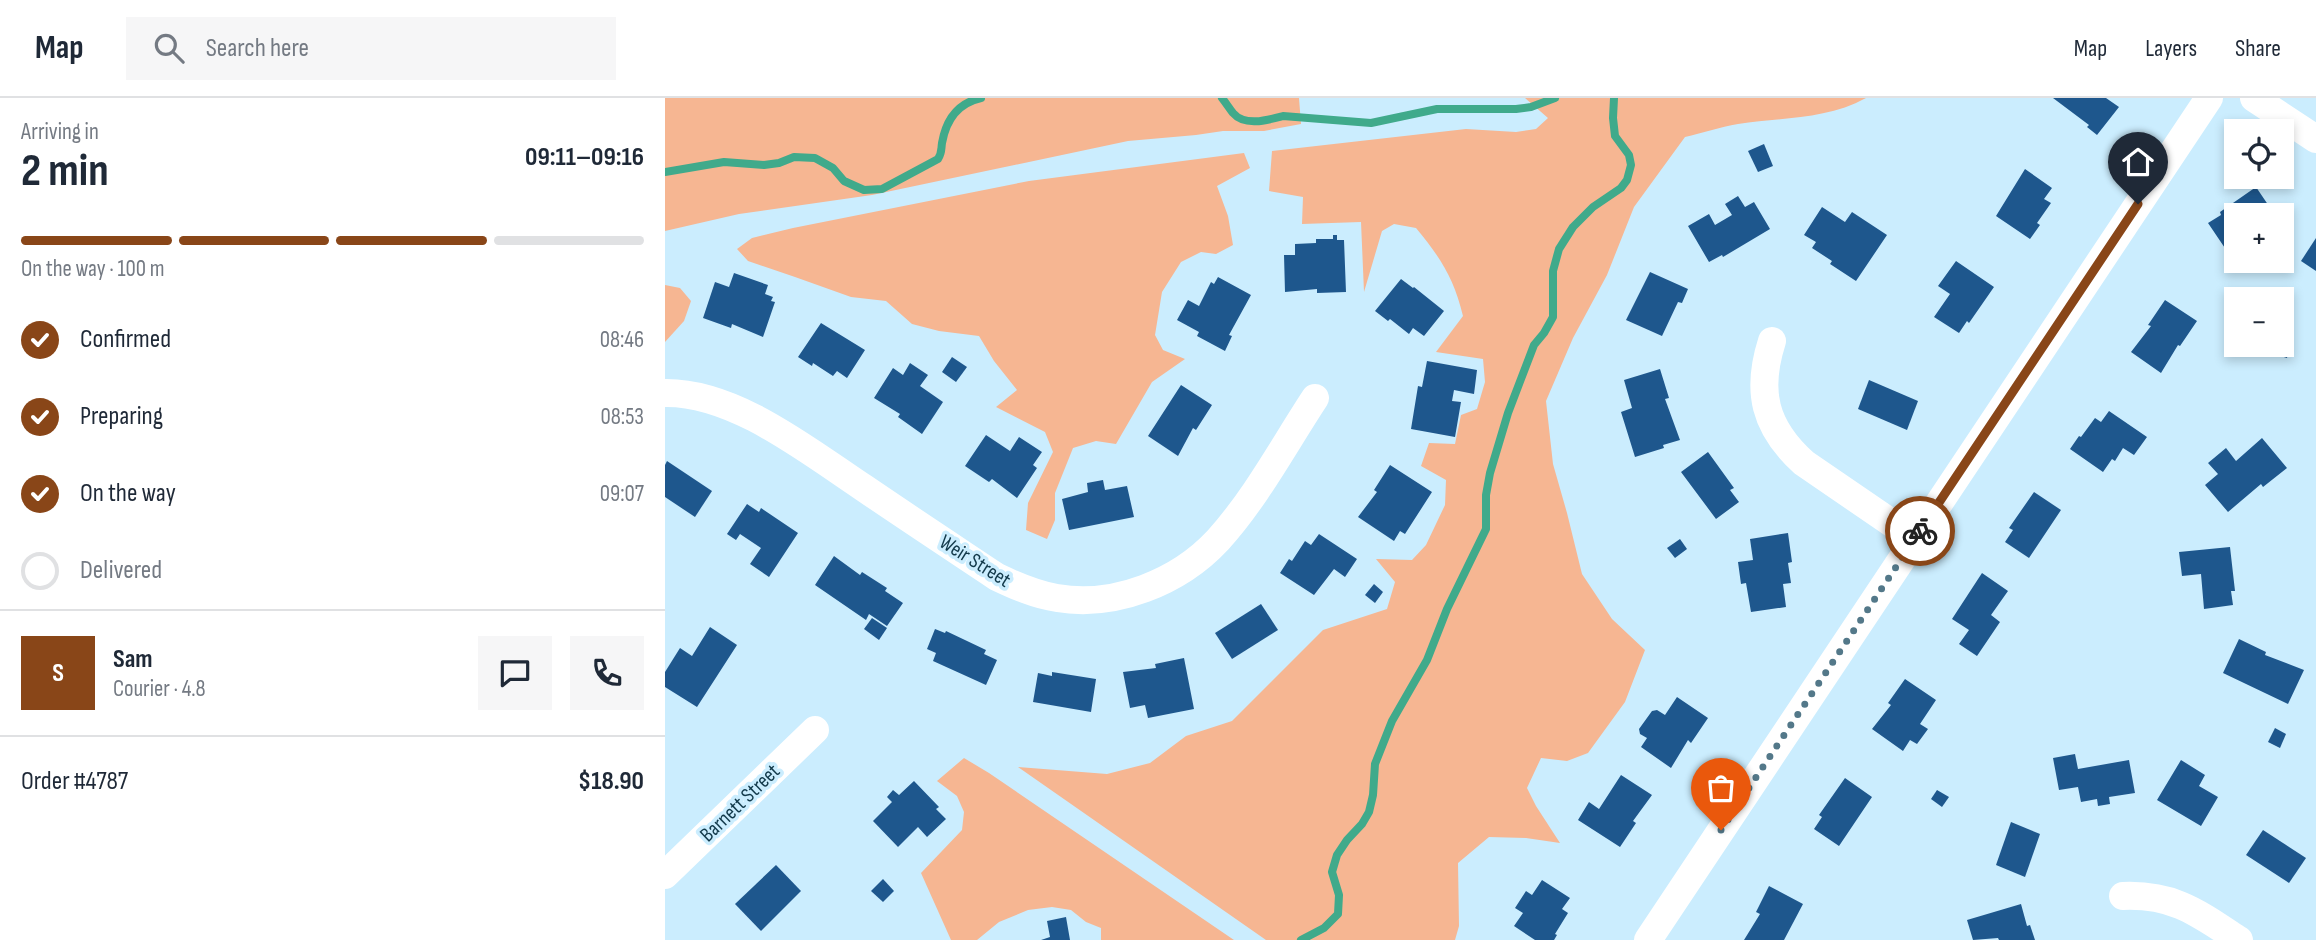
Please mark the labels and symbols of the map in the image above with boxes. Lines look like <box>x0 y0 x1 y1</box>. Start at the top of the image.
pin <box>2108 132 2168 204</box>
courier <box>1885 496 1955 566</box>
street label: Weir Street <box>935 529 1015 593</box>
pin <box>1691 758 1751 830</box>
street label: Barnett Street <box>695 759 785 847</box>

